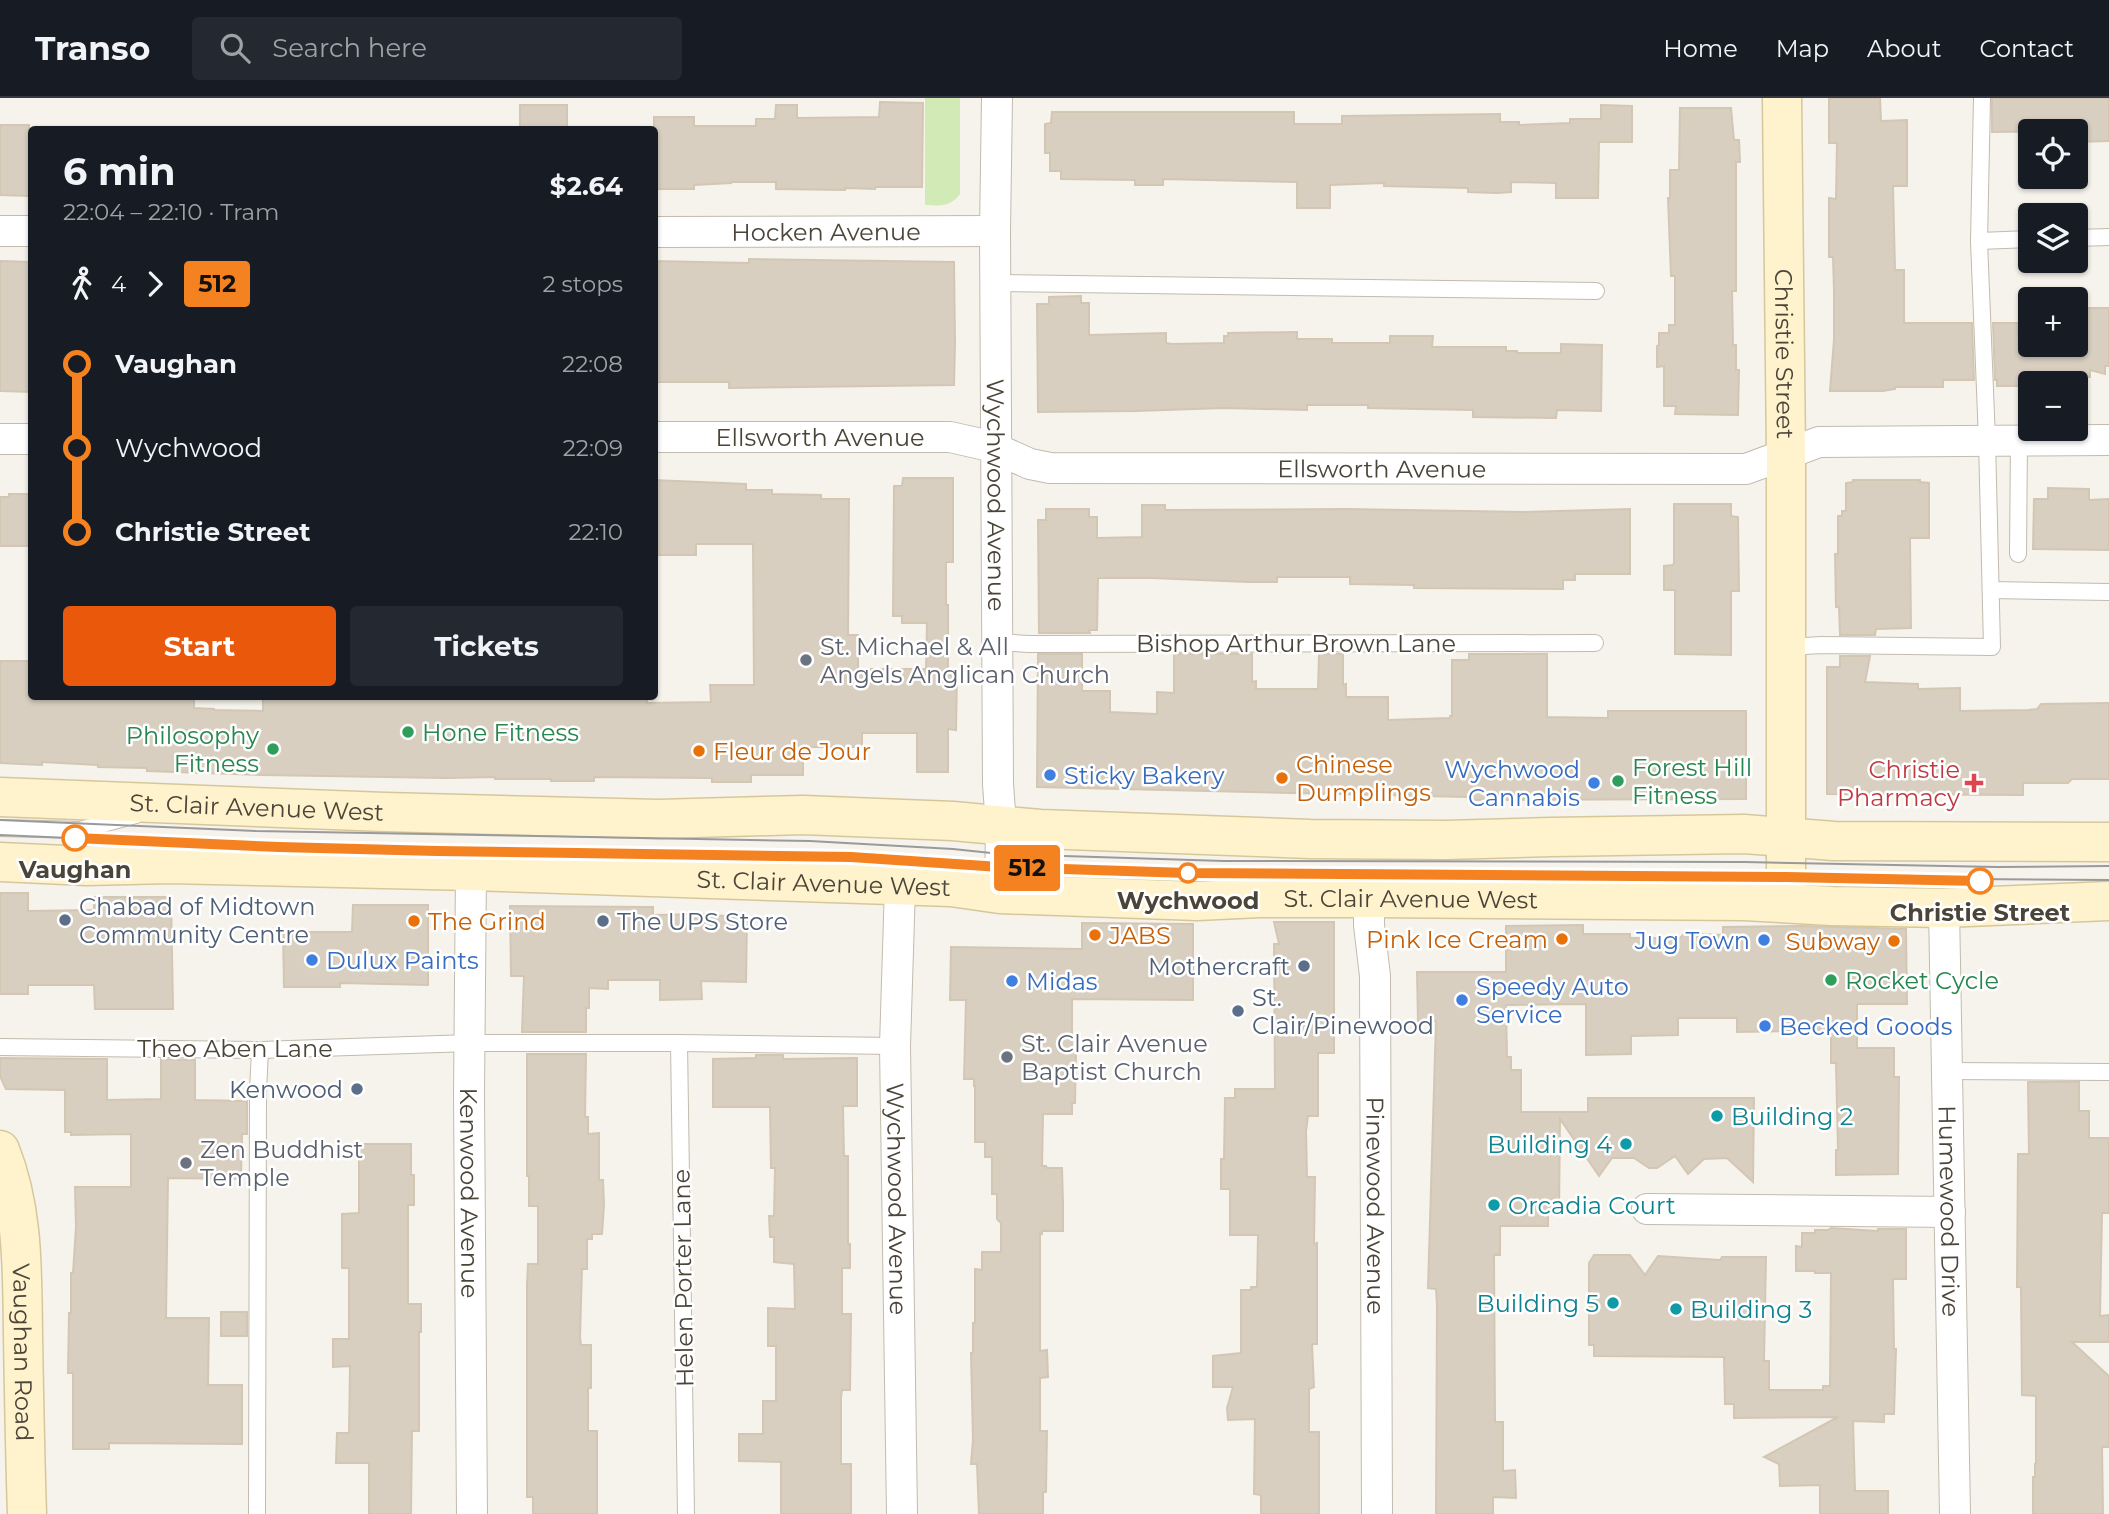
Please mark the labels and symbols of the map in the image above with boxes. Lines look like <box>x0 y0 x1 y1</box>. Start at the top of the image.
street label: Hocken Avenue <box>731 217 921 246</box>
street label: Christie Street <box>1769 269 1800 440</box>
street label: Wychwood Avenue <box>981 379 1012 611</box>
street label: Ellsworth Avenue <box>715 423 925 452</box>
street label: Ellsworth Avenue <box>1277 454 1486 483</box>
street label: Bishop Arthur Brown Lane <box>1136 629 1456 658</box>
place label: St. Michael & All Angels Anglican Church <box>820 632 1110 689</box>
marker: St. Michael & All Angels Anglican Church <box>798 652 814 668</box>
place label: Hone Fitness <box>422 718 579 747</box>
place label: Philosophy Fitness <box>126 721 259 778</box>
marker: Hone Fitness <box>400 724 416 740</box>
place label: Fleur de Jour <box>713 737 871 766</box>
marker: Philosophy Fitness <box>265 741 281 757</box>
marker: Fleur de Jour <box>691 743 707 759</box>
place label: Chinese Dumplings <box>1296 750 1431 807</box>
place label: Forest Hill Fitness <box>1632 753 1752 810</box>
place label: Wychwood Cannabis <box>1444 755 1580 812</box>
place label: Christie Pharmacy <box>1837 755 1960 812</box>
place label: Sticky Bakery <box>1064 761 1224 790</box>
marker: Sticky Bakery <box>1042 767 1058 783</box>
marker: Chinese Dumplings <box>1274 770 1290 786</box>
marker: Forest Hill Fitness <box>1610 773 1626 789</box>
marker: Wychwood Cannabis <box>1586 775 1602 791</box>
marker: Christie Pharmacy <box>1966 775 1982 791</box>
street label: St. Clair Avenue West <box>129 788 385 826</box>
marker: Vaughan <box>62 825 88 851</box>
line badge: 512 <box>987 845 1067 891</box>
place label: Vaughan <box>18 855 131 884</box>
marker: Wychwood <box>1178 863 1198 883</box>
street label: St. Clair Avenue West <box>696 864 951 901</box>
marker: Christie Street <box>1967 868 1993 894</box>
street label: St. Clair Avenue West <box>1284 884 1538 914</box>
place label: Wychwood <box>1117 886 1259 915</box>
place label: Chabad of Midtown Community Centre <box>79 892 316 949</box>
place label: Christie Street <box>1890 898 2071 927</box>
place label: The Grind <box>428 907 546 936</box>
place label: The UPS Store <box>617 907 788 936</box>
marker: Chabad of Midtown Community Centre <box>57 912 73 928</box>
marker: The Grind <box>406 913 422 929</box>
marker: The UPS Store <box>595 913 611 929</box>
place label: JABS <box>1108 921 1171 950</box>
place label: Pink Ice Cream <box>1366 925 1548 954</box>
place label: Jug Town <box>1634 926 1750 955</box>
marker: JABS <box>1087 927 1103 943</box>
place label: Subway <box>1786 927 1880 956</box>
marker: Pink Ice Cream <box>1554 931 1570 947</box>
marker: Jug Town <box>1756 932 1772 948</box>
marker: Subway <box>1886 933 1902 949</box>
place label: Dulux Paints <box>326 946 479 975</box>
marker: Dulux Paints <box>304 952 320 968</box>
place label: Mothercraft <box>1148 952 1290 981</box>
marker: Mothercraft <box>1296 958 1312 974</box>
place label: Rocket Cycle <box>1845 966 1999 995</box>
place label: Midas <box>1026 967 1098 996</box>
place label: Speedy Auto Service <box>1476 972 1629 1029</box>
marker: Rocket Cycle <box>1823 972 1839 988</box>
marker: Midas <box>1004 973 1020 989</box>
place label: St. Clair/Pinewood <box>1252 983 1434 1040</box>
marker: Speedy Auto Service <box>1454 992 1470 1008</box>
marker: St. Clair/Pinewood <box>1230 1003 1246 1019</box>
place label: Becked Goods <box>1779 1012 1952 1041</box>
marker: Becked Goods <box>1757 1018 1773 1034</box>
place label: St. Clair Avenue Baptist Church <box>1021 1029 1208 1086</box>
street label: Theo Aben Lane <box>137 1034 333 1063</box>
marker: St. Clair Avenue Baptist Church <box>999 1049 1015 1065</box>
place label: Kenwood <box>229 1075 343 1104</box>
marker: Kenwood <box>349 1081 365 1097</box>
street label: Wychwood Avenue <box>881 1082 914 1315</box>
street label: Kenwood Avenue <box>454 1087 485 1299</box>
street label: Pinewood Avenue <box>1361 1096 1391 1315</box>
place label: Building 2 <box>1731 1102 1853 1131</box>
street label: Humewood Drive <box>1933 1105 1966 1317</box>
marker: Building 2 <box>1709 1108 1725 1124</box>
place label: Building 4 <box>1487 1130 1612 1159</box>
place label: Zen Buddhist Temple <box>200 1135 363 1192</box>
marker: Building 4 <box>1618 1136 1634 1152</box>
marker: Zen Buddhist Temple <box>178 1155 194 1171</box>
street label: Helen Porter Lane <box>667 1169 699 1387</box>
place label: Orcadia Court <box>1508 1191 1676 1220</box>
marker: Orcadia Court <box>1486 1197 1502 1213</box>
street label: Vaughan Road <box>7 1263 39 1442</box>
place label: Building 5 <box>1477 1289 1599 1318</box>
marker: Building 5 <box>1605 1295 1621 1311</box>
place label: Building 3 <box>1690 1295 1812 1324</box>
marker: Building 3 <box>1668 1301 1684 1317</box>

